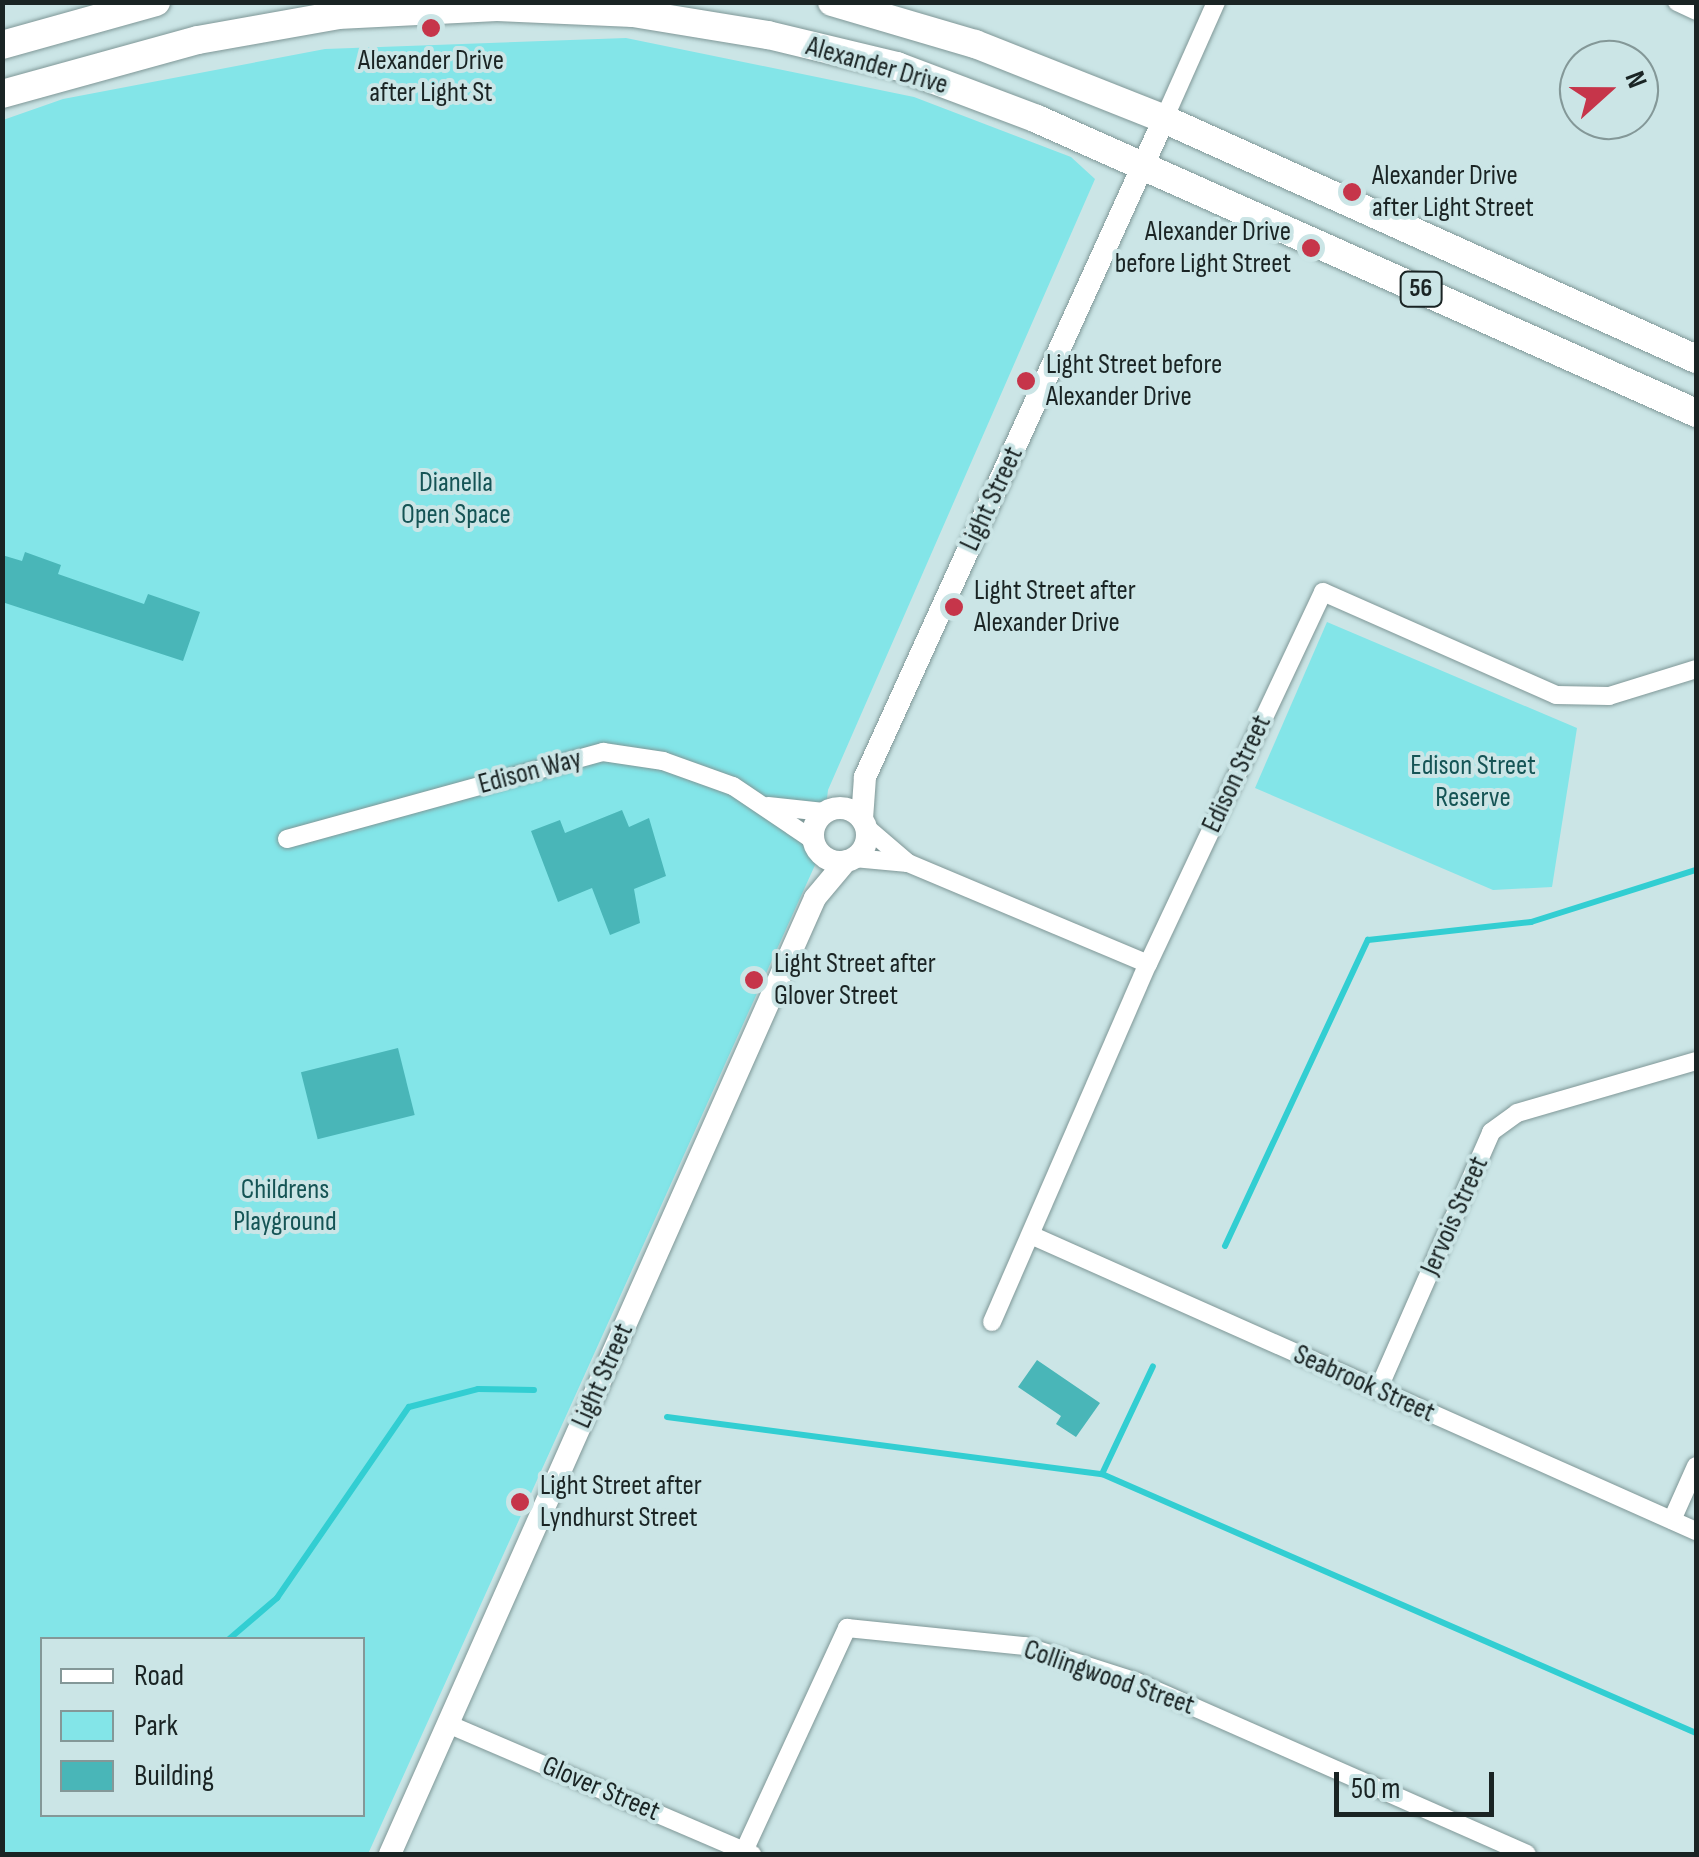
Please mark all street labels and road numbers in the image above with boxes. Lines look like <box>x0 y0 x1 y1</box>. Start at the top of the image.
street label: Alexander Drive <box>802 30 952 102</box>
road number: 56 <box>1398 269 1444 309</box>
street label: Light Street <box>953 442 1031 556</box>
street label: Edison Street <box>1195 710 1279 838</box>
street label: Edison Way <box>475 742 585 802</box>
street label: Jervois Street <box>1414 1151 1496 1281</box>
street label: Light Street <box>565 1318 641 1434</box>
street label: Seabrook Street <box>1288 1338 1440 1430</box>
street label: Collingwood Street <box>1019 1633 1199 1723</box>
street label: Glover Street <box>537 1749 665 1829</box>

